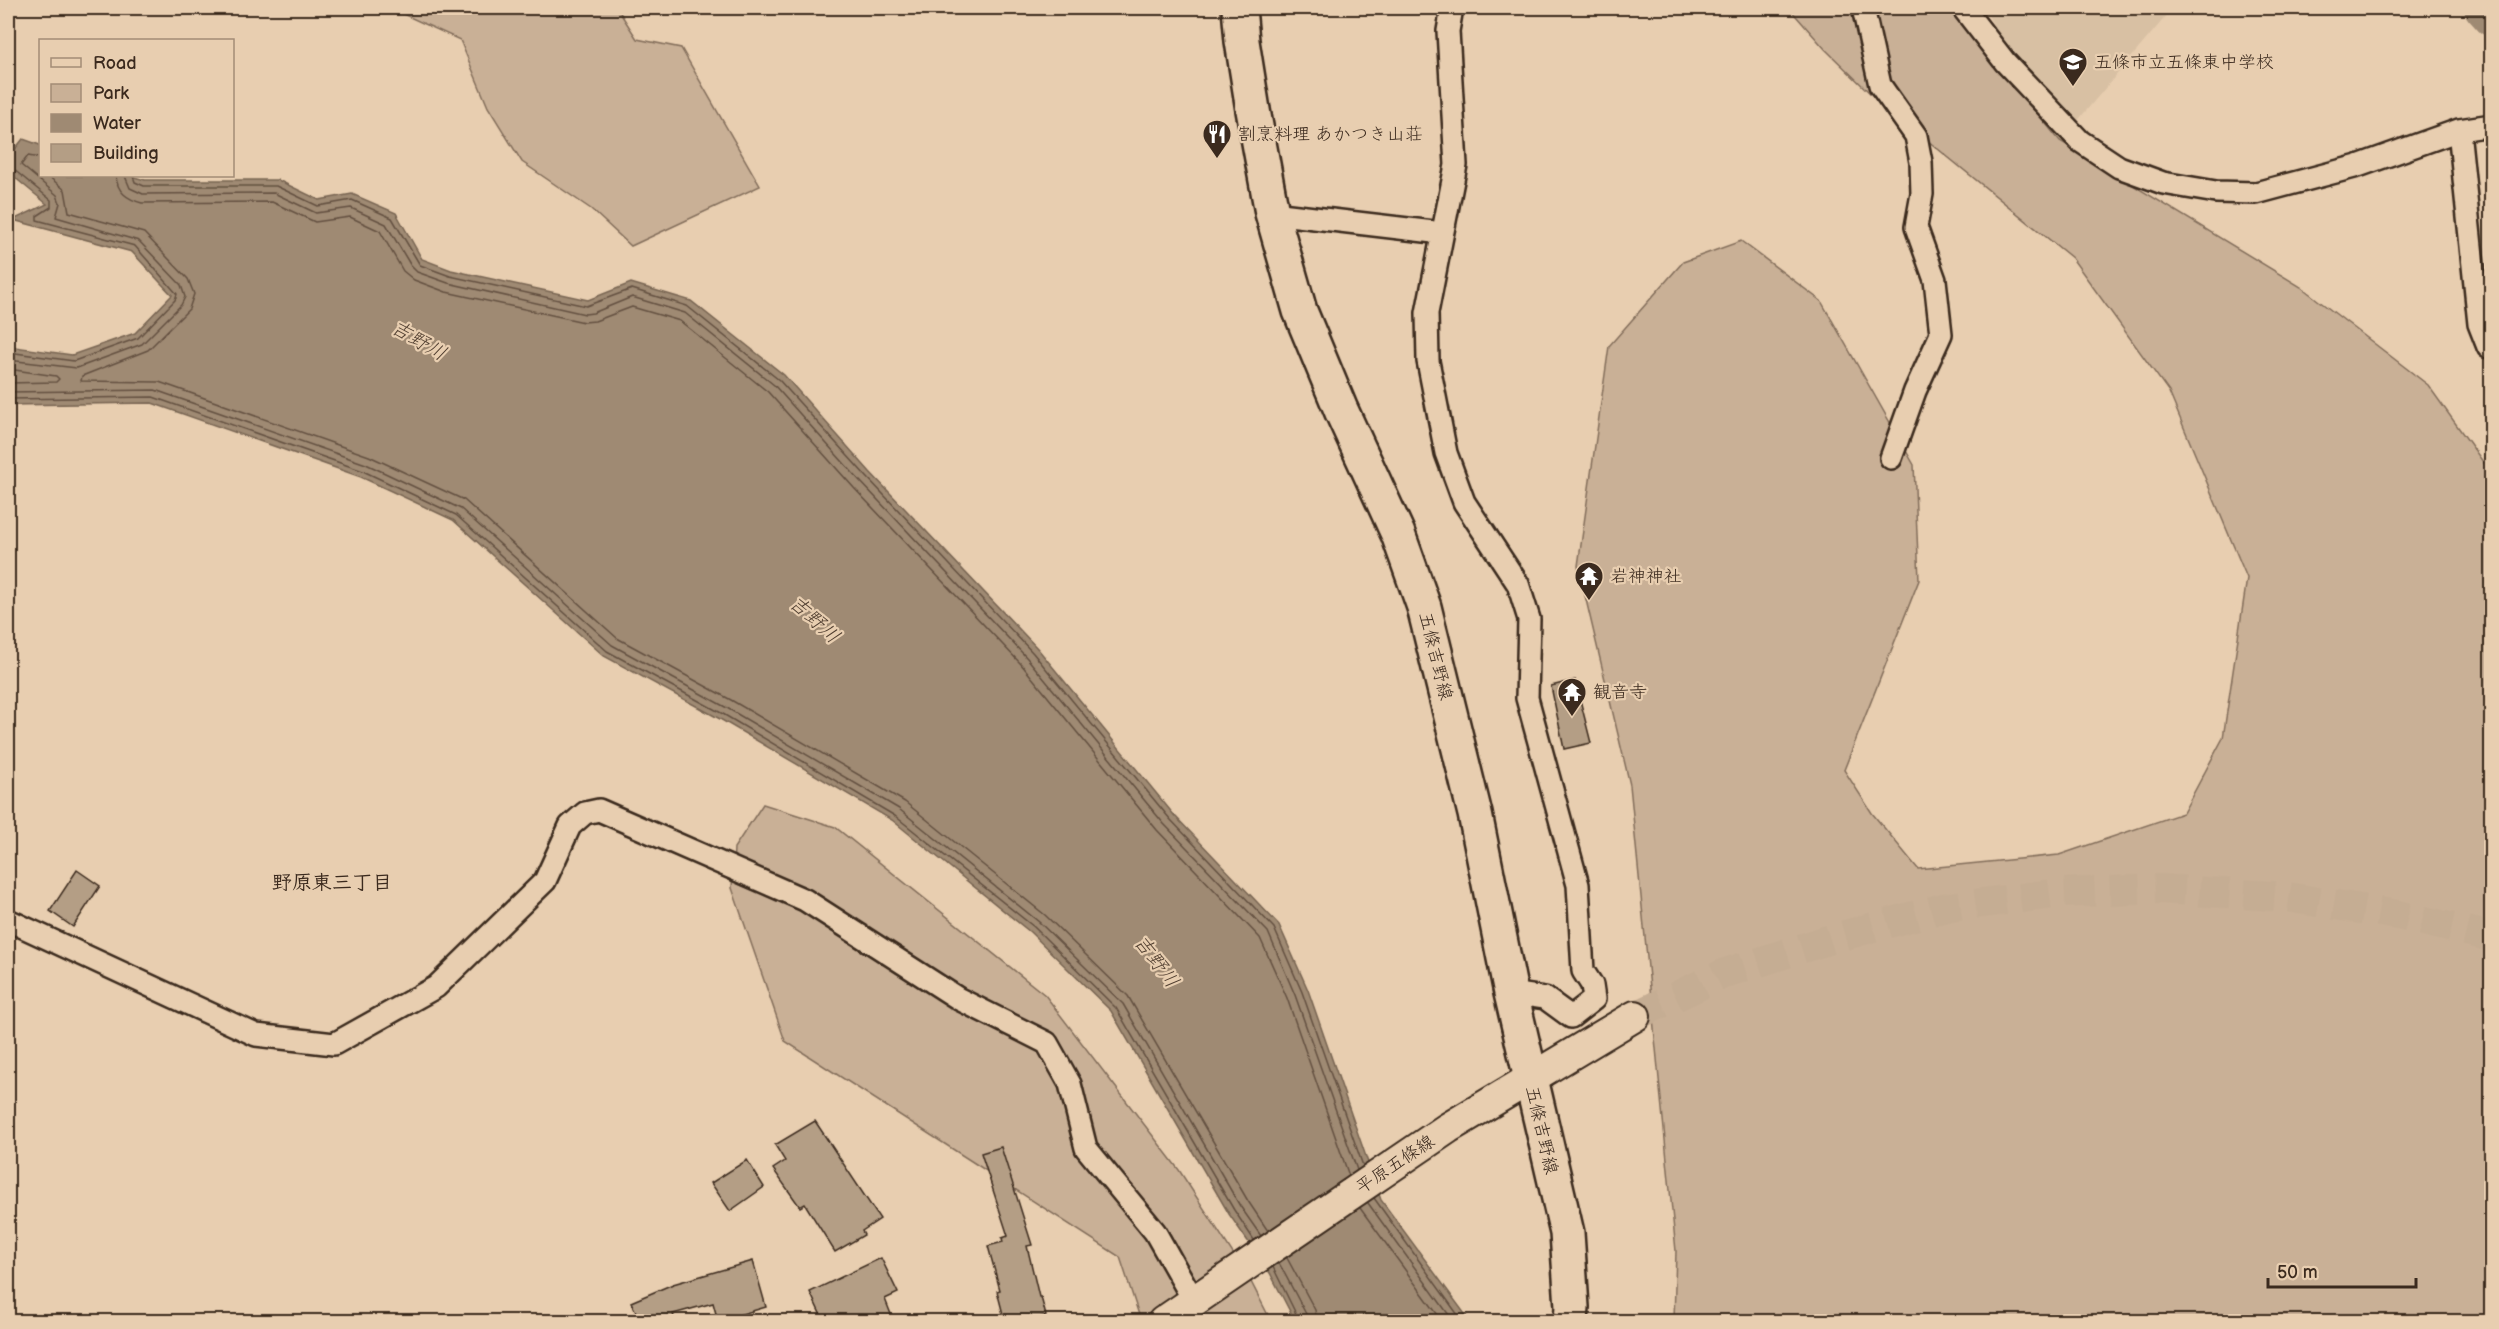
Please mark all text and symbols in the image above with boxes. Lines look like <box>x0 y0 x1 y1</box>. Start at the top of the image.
legend <box>39 39 234 177</box>
school or university icon: 五條市立五條東中学校 <box>2057 46 2089 88</box>
place label: 五條市立五條東中学校 <box>2094 52 2274 73</box>
text: Road <box>93 53 137 74</box>
text: Park <box>93 83 129 104</box>
text: Water <box>93 113 141 134</box>
restaurant icon: 割烹料理 あかつき山荘 <box>1201 118 1233 160</box>
place label: 割烹料理 あかつき山荘 <box>1238 124 1423 145</box>
text: Building <box>93 143 159 164</box>
water label: 吉野川 <box>387 315 450 366</box>
temple icon: 岩神神社 <box>1573 560 1605 602</box>
place label: 岩神神社 <box>1610 566 1682 587</box>
water label: 吉野川 <box>784 591 845 649</box>
street label: 五條吉野線 <box>1414 610 1457 702</box>
temple icon: 観音寺 <box>1556 676 1588 718</box>
place label: 観音寺 <box>1593 682 1647 703</box>
district label: 野原東三丁目 <box>272 871 392 895</box>
water label: 吉野川 <box>1129 930 1184 993</box>
street label: 五條吉野線 <box>1521 1084 1562 1176</box>
street label: 平原五條線 <box>1352 1131 1438 1198</box>
scale bar <box>2268 1251 2416 1289</box>
text: 50 m <box>2277 1262 2318 1283</box>

